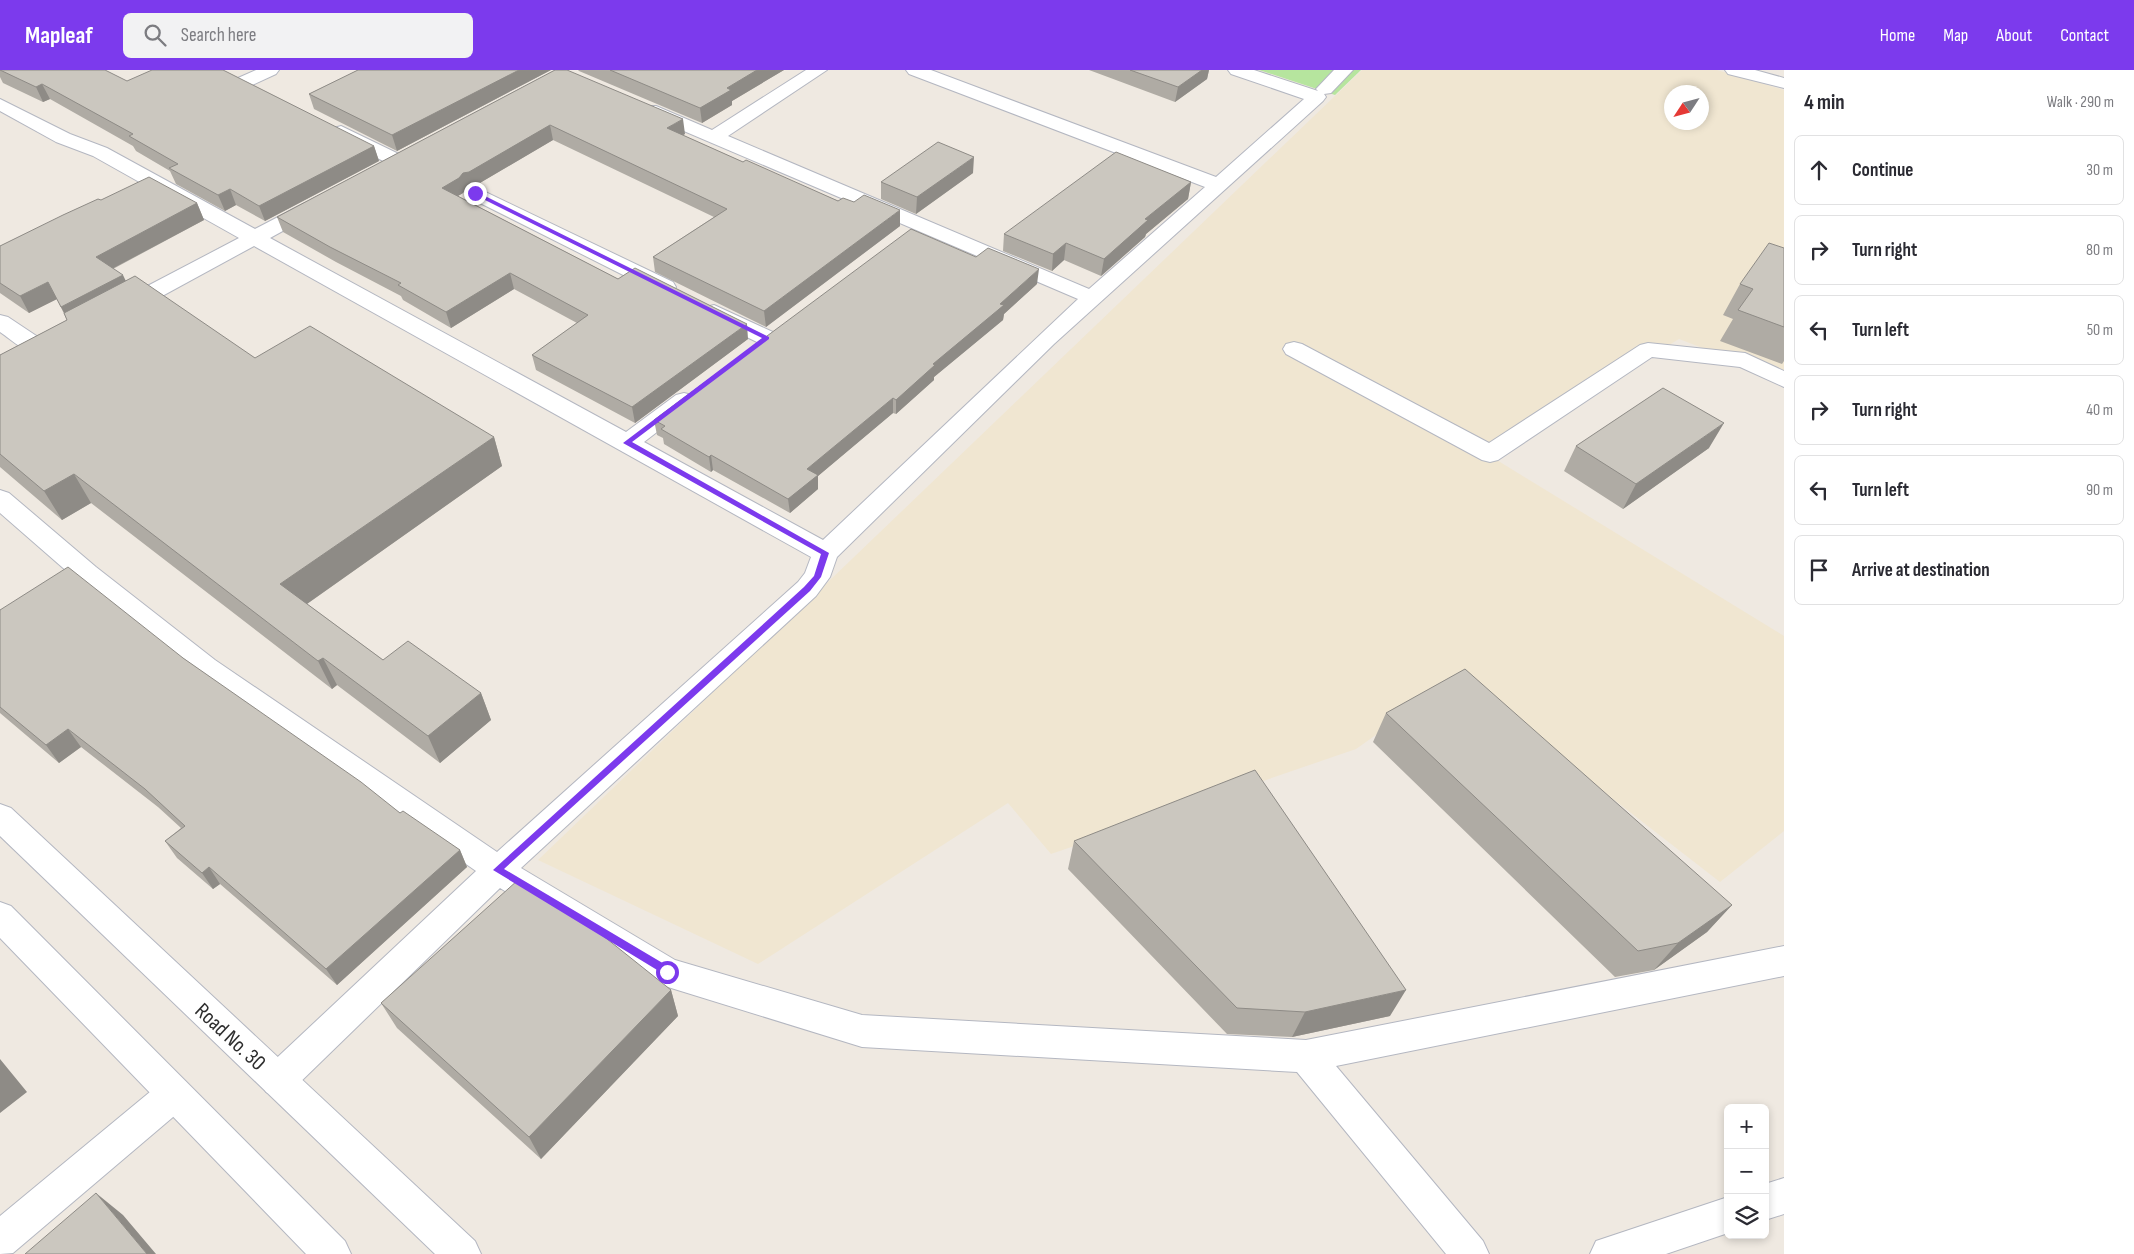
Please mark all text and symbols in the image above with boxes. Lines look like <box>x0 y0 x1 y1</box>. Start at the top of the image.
search box <box>123 13 473 58</box>
text: Mapleaf <box>25 21 93 50</box>
icon: search <box>141 21 169 49</box>
text: Search here <box>181 24 256 47</box>
text: Home <box>1880 25 1915 46</box>
text: Map <box>1943 25 1968 46</box>
text: About <box>1996 25 2032 46</box>
text: Contact <box>2060 25 2109 46</box>
north arrow <box>1664 85 1709 130</box>
text: 4 min <box>1804 90 1845 115</box>
text: Walk · 290 m <box>2047 93 2114 112</box>
icon: ahead <box>1805 156 1833 184</box>
text: Continue <box>1852 159 1913 182</box>
text: 30 m <box>2086 161 2113 180</box>
route end <box>464 182 487 205</box>
icon: right <box>1805 236 1833 264</box>
text: Turn right <box>1852 239 1917 262</box>
text: 80 m <box>2086 241 2113 260</box>
icon: left <box>1805 316 1833 344</box>
text: Turn left <box>1852 319 1909 342</box>
text: 50 m <box>2087 321 2113 340</box>
icon: right <box>1805 396 1833 424</box>
text: Turn right <box>1852 399 1917 422</box>
text: 40 m <box>2086 401 2113 420</box>
icon: left <box>1805 476 1833 504</box>
text: Turn left <box>1852 479 1909 502</box>
text: 90 m <box>2086 481 2113 500</box>
icon: arrive <box>1805 556 1833 584</box>
text: Arrive at destination <box>1852 559 1990 582</box>
route start <box>656 961 679 984</box>
street label: Road No. 30 <box>189 998 271 1077</box>
map controls <box>1724 1104 1769 1239</box>
button: + <box>1724 1104 1769 1149</box>
button: − <box>1724 1149 1769 1194</box>
button: layers <box>1724 1194 1769 1239</box>

